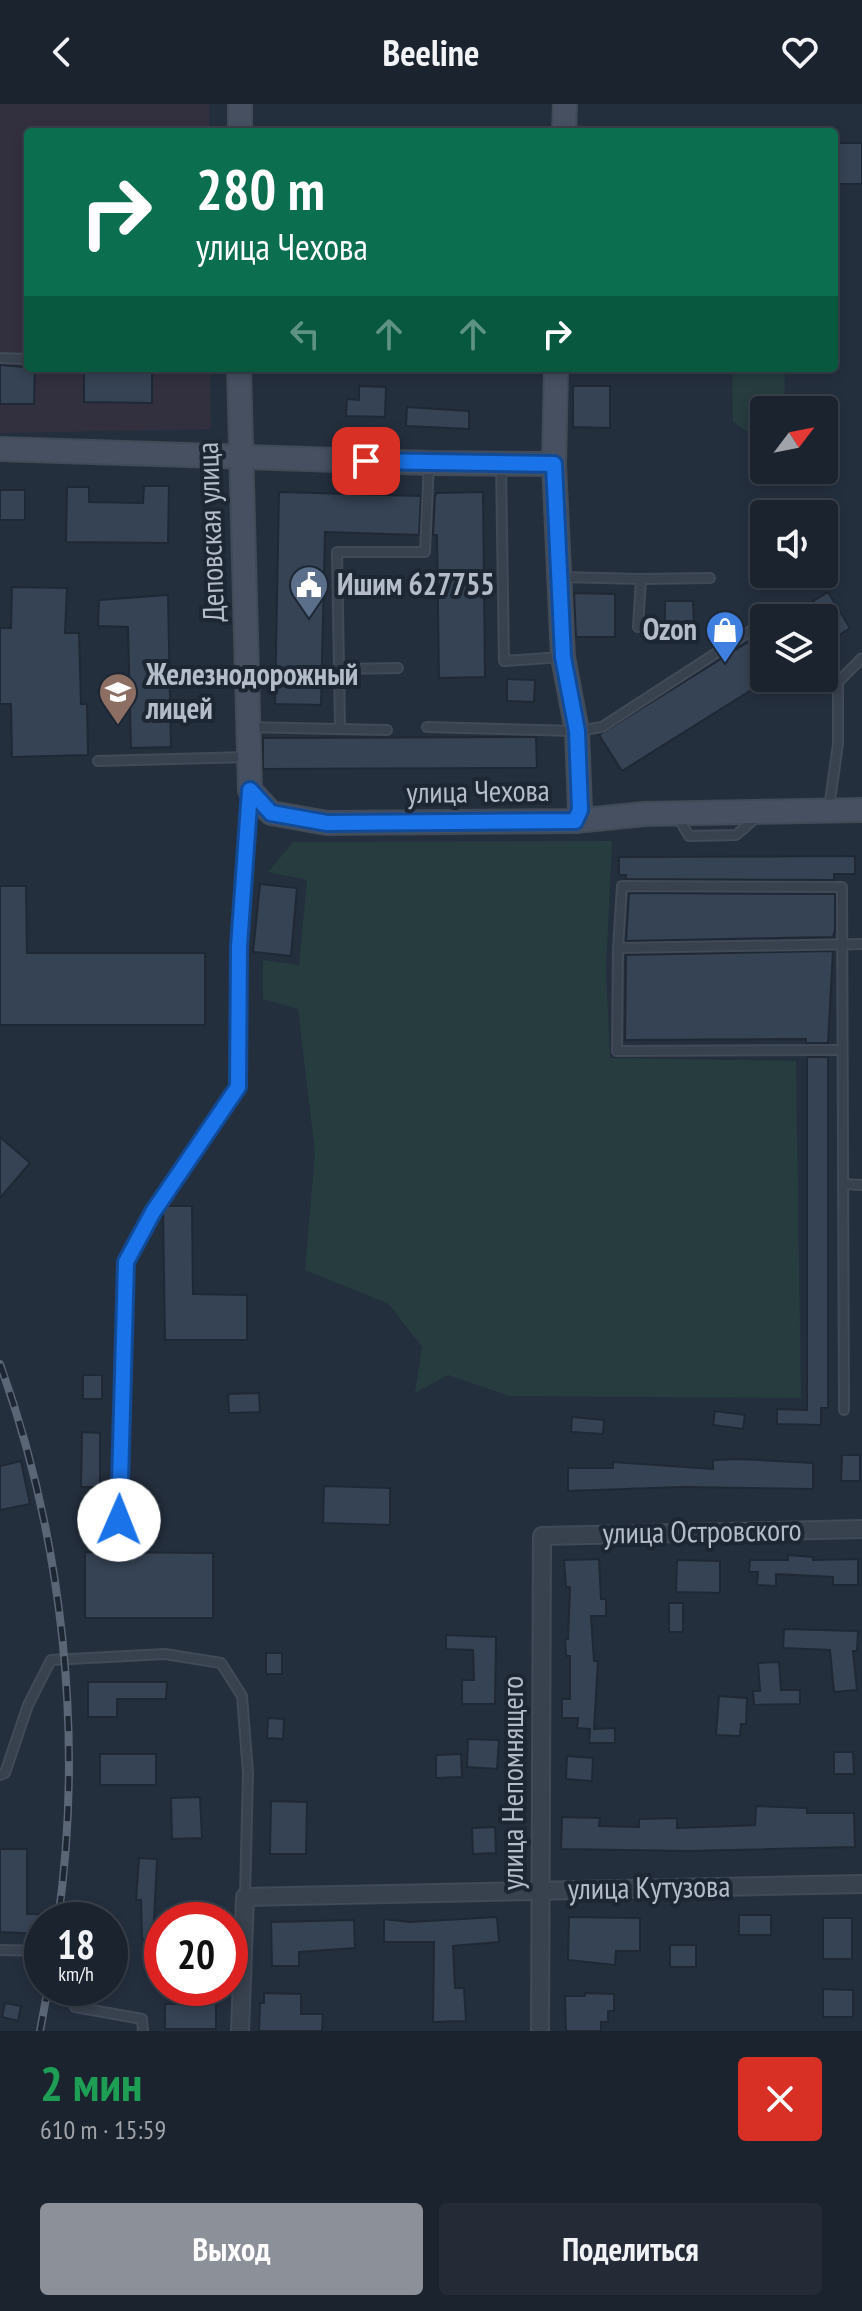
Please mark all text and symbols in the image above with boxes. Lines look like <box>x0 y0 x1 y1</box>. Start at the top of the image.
text: Beeline <box>383 29 479 76</box>
icon: back <box>40 30 84 74</box>
icon: heart <box>778 30 822 74</box>
text: 280 m <box>196 153 325 225</box>
icon: right <box>64 160 168 264</box>
text: улица Чехова <box>196 223 368 270</box>
icon: left <box>283 312 327 356</box>
icon: ahead <box>367 312 411 356</box>
icon: ahead <box>451 312 495 356</box>
icon: right <box>535 312 579 356</box>
north arrow <box>750 396 838 484</box>
map controls <box>750 396 838 692</box>
pin <box>332 427 400 495</box>
icon: arrive <box>344 439 388 483</box>
street label: Деповская улица <box>187 442 232 623</box>
button: sound <box>750 500 838 588</box>
public building icon: Ишим 627755 <box>288 564 330 619</box>
place label: Ишим 627755 <box>337 564 495 603</box>
button: layers <box>750 604 838 692</box>
place label: Ozon <box>643 609 697 648</box>
shop icon: Ozon <box>704 609 746 664</box>
place label: Железнодорожный лицей <box>145 654 358 727</box>
school or university icon: Железнодорожный лицей <box>97 671 139 726</box>
street label: улица Чехова <box>406 770 550 811</box>
position arrow <box>77 1478 161 1562</box>
street label: улица Островского <box>602 1509 802 1552</box>
street label: улица Непомнящего <box>492 1676 531 1890</box>
street label: улица Кутузова <box>567 1866 731 1907</box>
speed limit sign: 20 <box>144 1902 248 2006</box>
text: 18 <box>57 1918 95 1970</box>
text: km/h <box>58 1961 94 1987</box>
text: 2 мин <box>40 2052 142 2114</box>
button: close <box>738 2057 822 2141</box>
text: 610 m · 15:59 <box>40 2113 166 2146</box>
button: Выход <box>40 2203 423 2295</box>
button: Поделиться <box>439 2203 822 2295</box>

